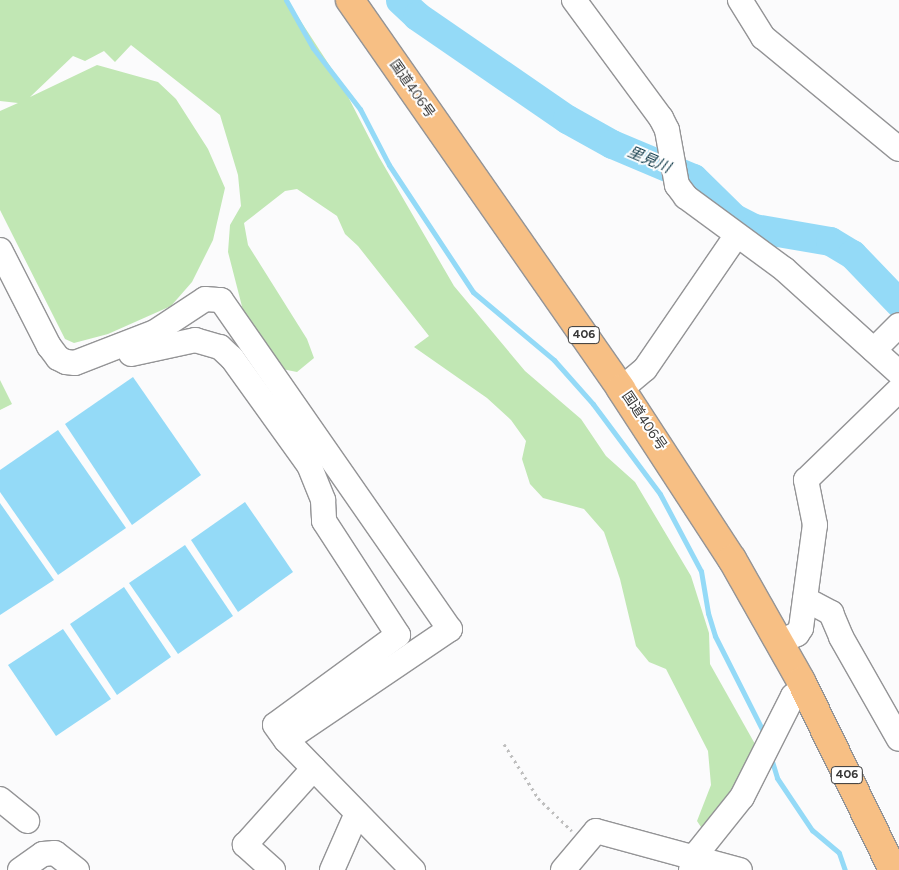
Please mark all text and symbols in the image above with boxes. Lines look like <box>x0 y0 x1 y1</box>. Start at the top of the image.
street label: 国道406号 <box>386 56 438 122</box>
water label: 里見川 <box>625 143 673 177</box>
road number: 406 <box>568 326 600 344</box>
street label: 国道406号 <box>618 388 670 454</box>
road number: 406 <box>831 766 863 784</box>

